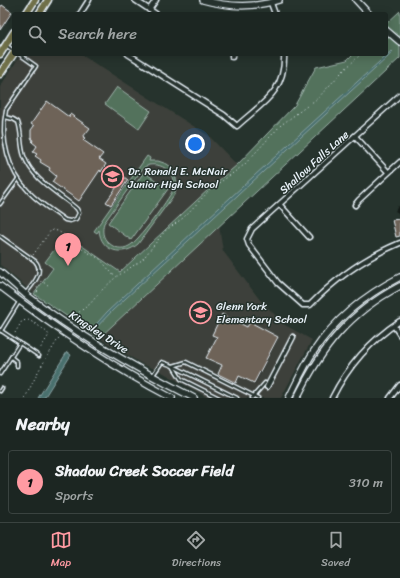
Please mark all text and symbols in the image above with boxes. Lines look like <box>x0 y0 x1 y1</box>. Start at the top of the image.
search box <box>12 12 388 56</box>
text: Search here <box>58 21 137 47</box>
icon: search <box>26 23 48 45</box>
street label: Shallow Falls Lane <box>275 126 354 199</box>
your location <box>185 134 205 154</box>
place label: Dr. Ronald E. McNair Junior High School <box>127 162 228 194</box>
school or university icon: Dr. Ronald E. McNair Junior High School <box>99 164 125 190</box>
pin: 1 <box>55 233 81 266</box>
place label: Glenn York Elementary School <box>216 297 308 329</box>
school or university icon: Glenn York Elementary School <box>187 299 213 325</box>
street label: Kingsley Drive <box>65 306 133 359</box>
text: Nearby <box>16 409 70 439</box>
text: Shadow Creek Soccer Field <box>55 458 233 484</box>
text: 1 <box>27 471 33 494</box>
text: 310 m <box>349 471 383 494</box>
text: Sports <box>55 484 93 507</box>
tab: Map <box>50 529 72 572</box>
tab: Directions <box>172 529 221 572</box>
tab: Saved <box>321 529 350 572</box>

